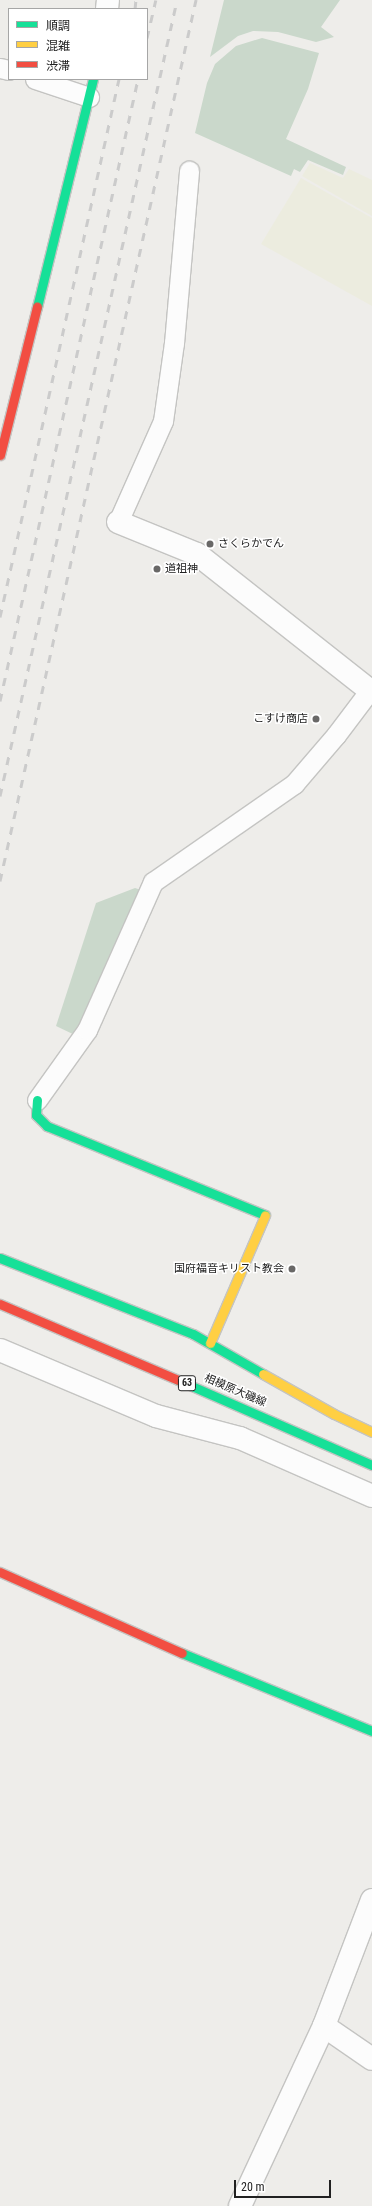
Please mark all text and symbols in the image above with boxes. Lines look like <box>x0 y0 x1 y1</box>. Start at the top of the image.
legend <box>8 8 148 80</box>
text: 順調 <box>46 19 70 33</box>
text: 混雑 <box>46 39 70 53</box>
text: 渋滞 <box>46 59 70 73</box>
place label: さくらかでん <box>218 537 284 551</box>
marker: さくらかでん <box>205 539 215 549</box>
place label: 道祖神 <box>165 562 198 576</box>
marker: 道祖神 <box>152 564 162 574</box>
place label: こすけ商店 <box>253 712 308 726</box>
marker: こすけ商店 <box>311 714 321 724</box>
place label: 国府福音キリスト教会 <box>174 1262 284 1276</box>
marker: 国府福音キリスト教会 <box>287 1264 297 1274</box>
street label: 相模原大磯線 <box>202 1372 268 1410</box>
road number: 63 <box>177 1375 197 1391</box>
scale bar <box>236 2172 333 2198</box>
text: 20 m <box>241 2180 265 2194</box>

